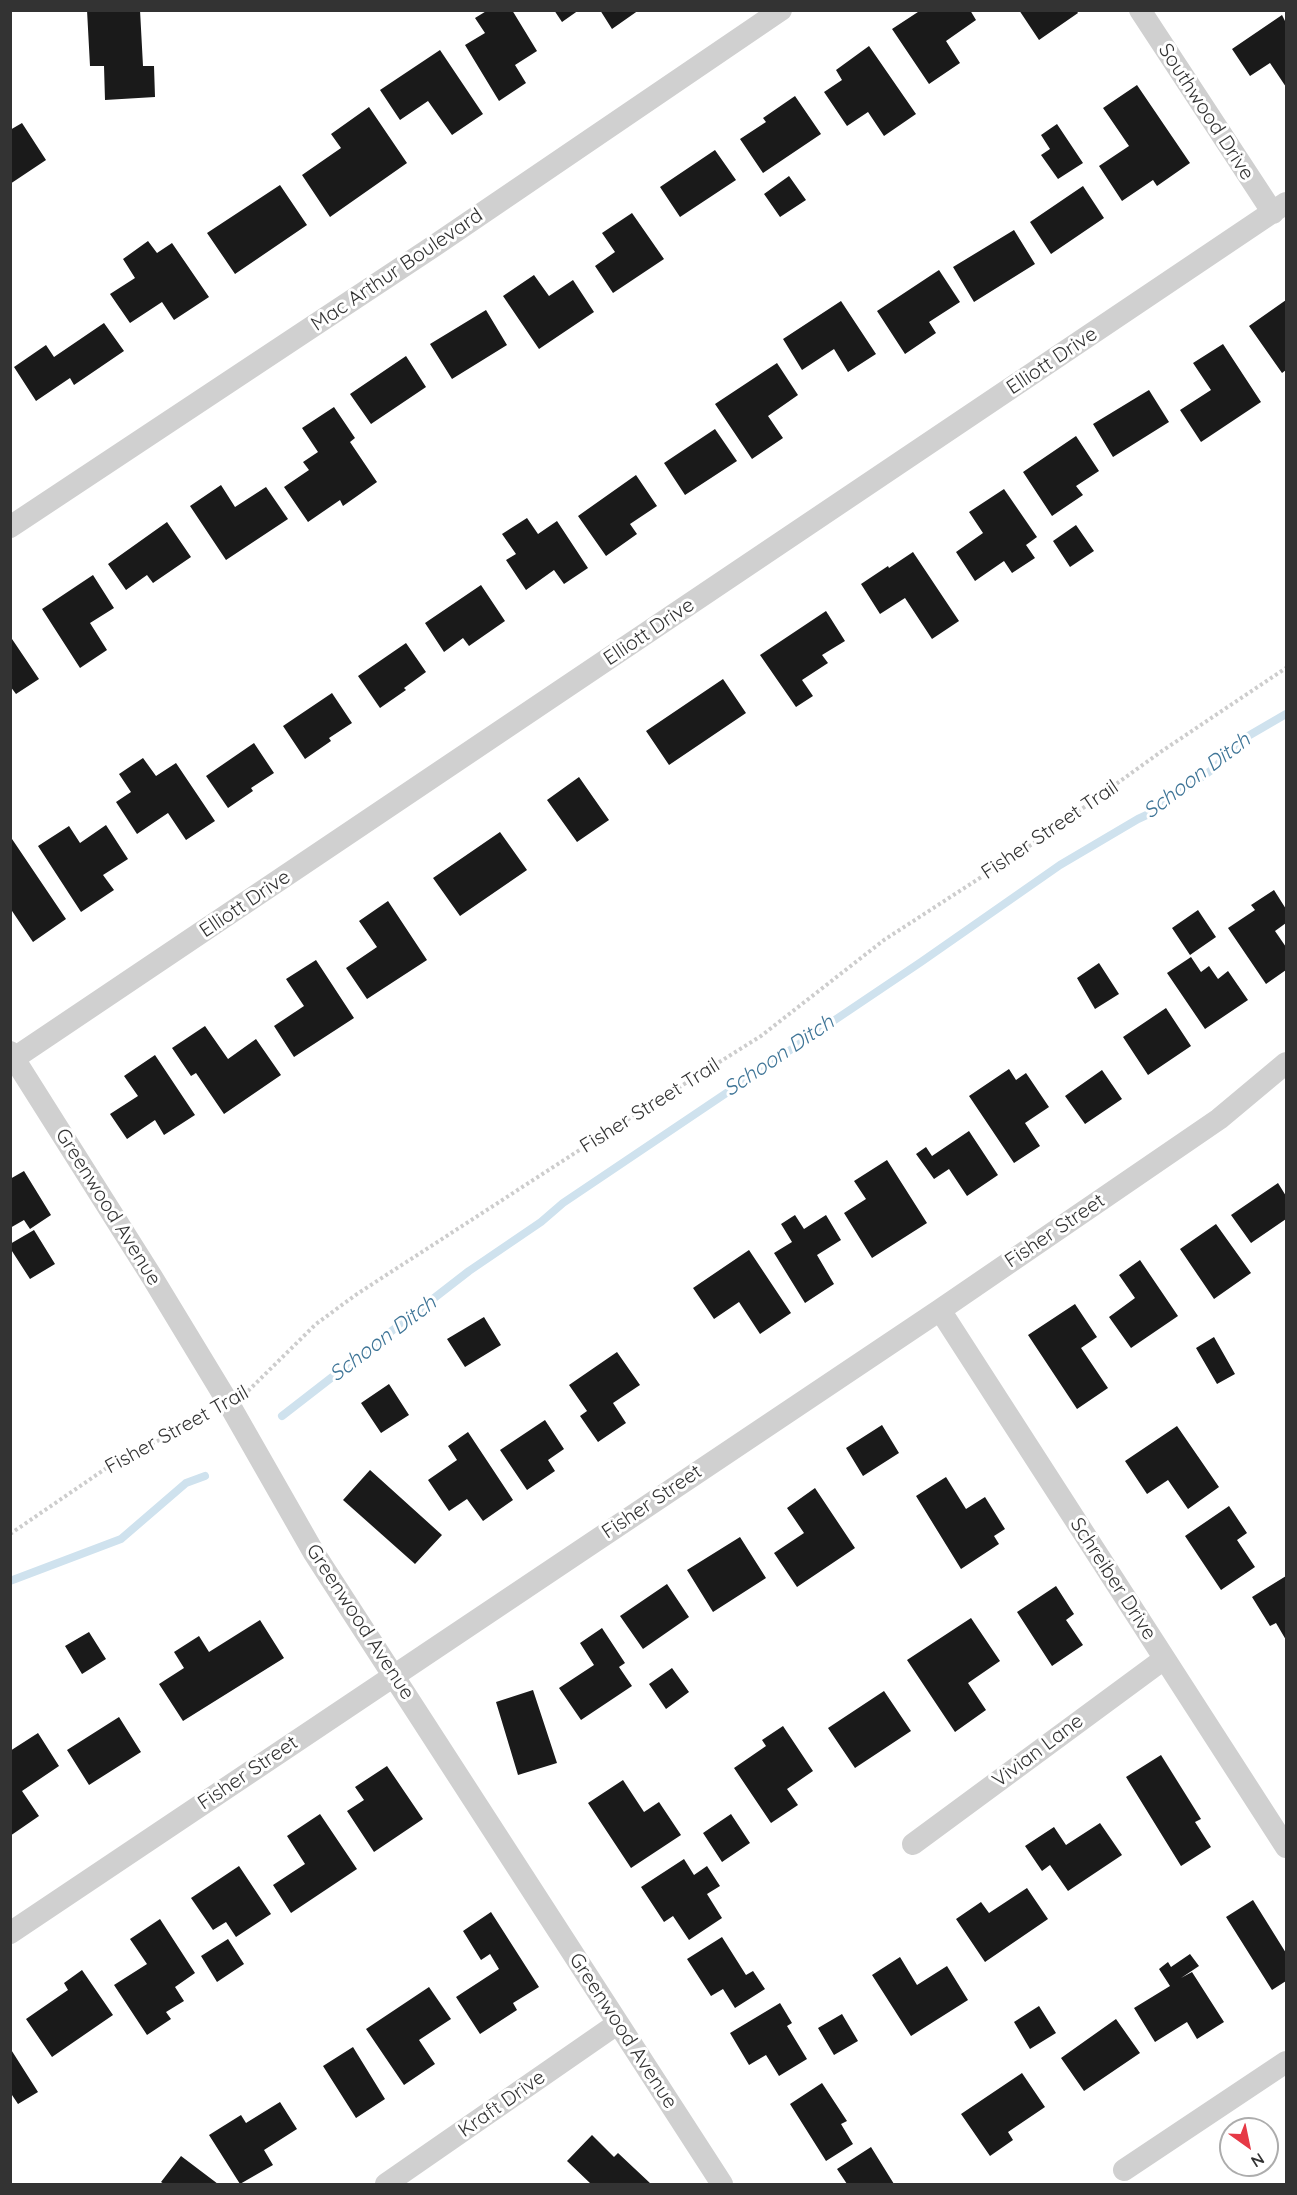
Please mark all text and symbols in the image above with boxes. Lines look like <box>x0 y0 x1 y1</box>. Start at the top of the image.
street label: Southwood Drive <box>1153 39 1259 185</box>
street label: Mac Arthur Boulevard <box>307 204 487 336</box>
street label: Elliott Drive <box>1002 322 1102 400</box>
street label: Elliott Drive <box>599 593 699 671</box>
water label: Schoon Ditch <box>1139 728 1255 824</box>
street label: Fisher Street Trail <box>977 775 1123 885</box>
street label: Elliott Drive <box>195 865 295 943</box>
water label: Schoon Ditch <box>719 1010 839 1102</box>
street label: Fisher Street Trail <box>576 1053 724 1159</box>
street label: Greenwood Avenue <box>50 1124 166 1290</box>
street label: Fisher Street <box>1000 1189 1110 1273</box>
water label: Schoon Ditch <box>325 1291 441 1387</box>
street label: Fisher Street Trail <box>101 1381 253 1479</box>
street label: Fisher Street <box>597 1460 707 1544</box>
street label: Schreiber Drive <box>1065 1514 1161 1644</box>
street label: Greenwood Avenue <box>301 1540 419 1704</box>
street label: Vivian Lane <box>988 1709 1088 1793</box>
street label: Fisher Street <box>193 1731 303 1815</box>
street label: Greenwood Avenue <box>564 1949 682 2113</box>
street label: Kraft Drive <box>454 2065 550 2143</box>
north arrow <box>1219 2117 1279 2177</box>
text: N <box>1247 2149 1268 2172</box>

